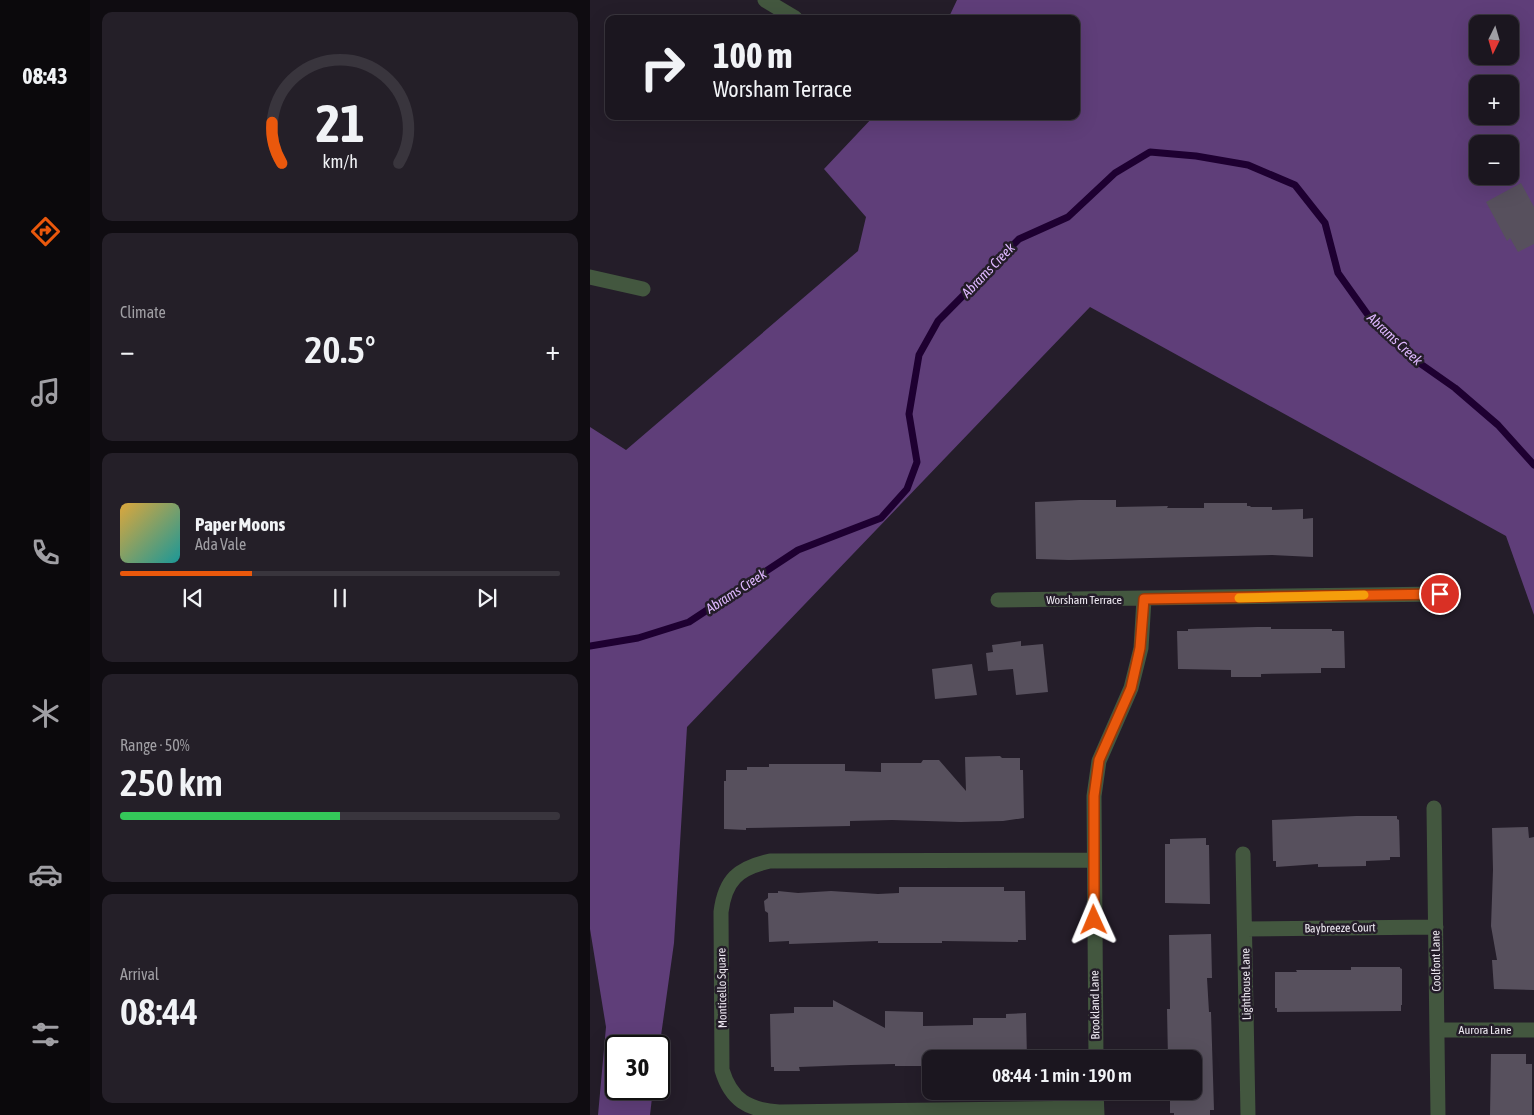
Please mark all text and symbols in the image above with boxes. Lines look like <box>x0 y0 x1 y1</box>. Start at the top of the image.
north arrow <box>1469 15 1519 65</box>
map controls <box>1469 15 1519 185</box>
icon: right <box>630 35 695 100</box>
text: 100 m <box>713 35 792 75</box>
text: 08:43 <box>22 63 68 89</box>
button: + <box>1469 75 1519 125</box>
text: Worsham Terrace <box>713 76 852 102</box>
text: 21 <box>316 93 364 153</box>
button: − <box>1469 135 1519 185</box>
text: km/h <box>322 151 358 172</box>
icon: directions <box>28 214 63 249</box>
water label: Abrams Creek <box>957 239 1018 301</box>
text: Climate <box>120 303 166 321</box>
water label: Abrams Creek <box>1363 309 1426 369</box>
text: 20.5° <box>305 328 375 371</box>
text: − <box>120 334 135 366</box>
text: + <box>545 334 560 366</box>
icon: music <box>28 375 63 410</box>
text: Paper Moons <box>195 513 285 535</box>
icon: phone <box>28 535 63 570</box>
text: Ada Vale <box>195 535 246 553</box>
water label: Abrams Creek <box>702 565 770 617</box>
pin <box>1419 573 1461 615</box>
icon: arrive <box>1426 580 1454 608</box>
icon: previous <box>179 584 207 612</box>
icon: pause <box>326 584 354 612</box>
icon: next <box>473 584 501 612</box>
street label: Worsham Terrace <box>1046 593 1122 607</box>
icon: climate <box>28 696 63 731</box>
text: Range · 50% <box>120 736 190 754</box>
text: 250 km <box>120 761 223 804</box>
icon: car <box>28 857 63 892</box>
position arrow <box>1067 893 1119 945</box>
street label: Baybreeze Court <box>1304 920 1376 936</box>
street label: Coolfont Lane <box>1428 930 1444 992</box>
street label: Monticello Square <box>714 948 730 1028</box>
street label: Lighthouse Lane <box>1238 948 1254 1020</box>
text: Arrival <box>120 965 159 983</box>
street label: Brookland Lane <box>1087 970 1103 1040</box>
text: 08:44 <box>120 990 198 1033</box>
icon: filters <box>28 1017 63 1052</box>
street label: Aurora Lane <box>1459 1023 1511 1037</box>
speed limit sign: 30 <box>605 1035 670 1100</box>
text: 08:44 · 1 min · 190 m <box>992 1064 1132 1086</box>

